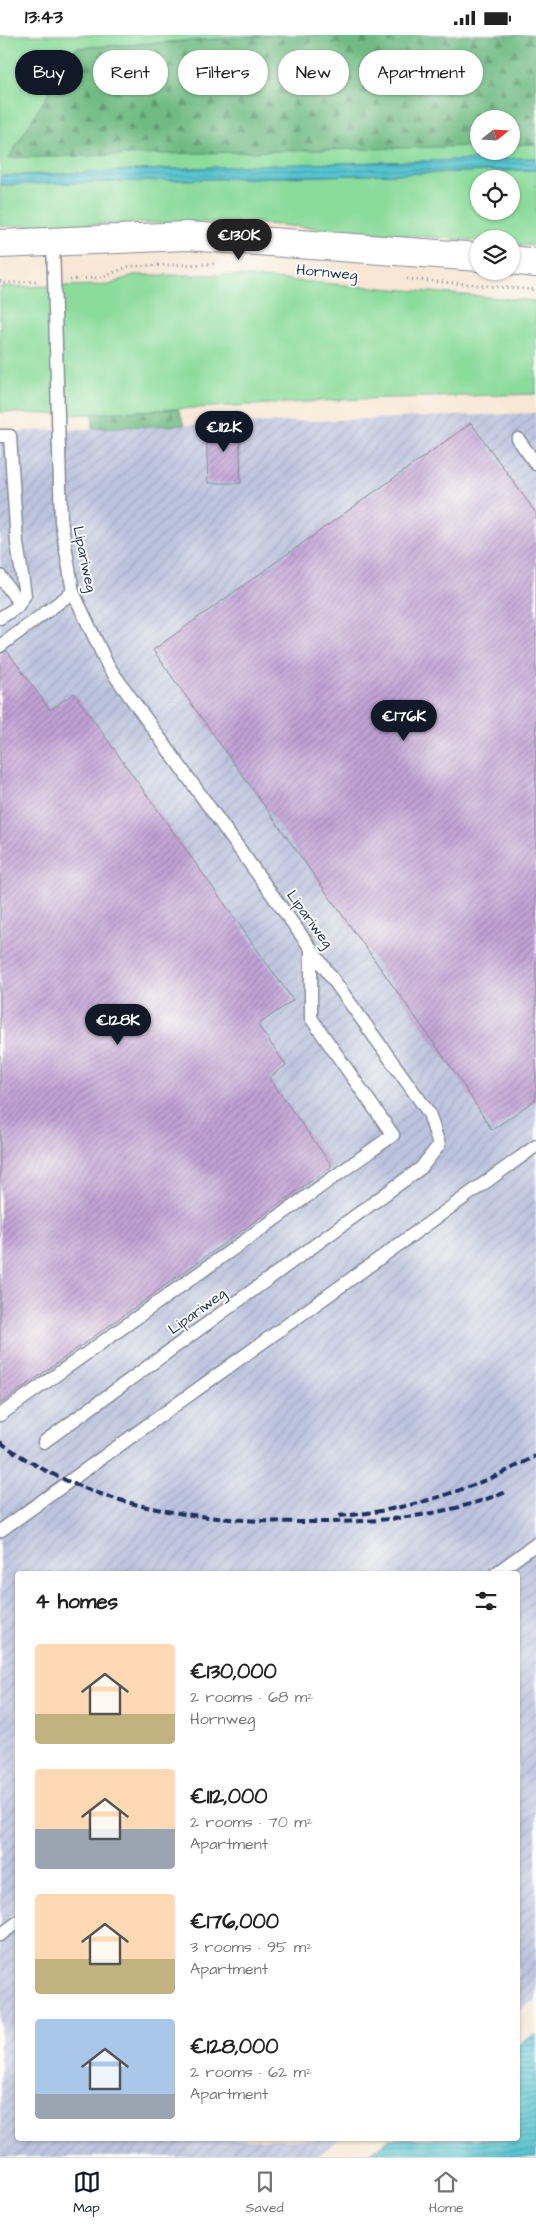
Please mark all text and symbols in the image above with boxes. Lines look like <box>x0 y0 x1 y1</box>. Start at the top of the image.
text: 13:43 <box>25 4 63 31</box>
chip: Buy <box>15 50 83 95</box>
chip: Rent <box>93 50 168 95</box>
chip: Filters <box>178 50 268 95</box>
chip: New <box>278 50 349 95</box>
chip: Apartment <box>359 50 483 95</box>
north arrow <box>470 110 520 160</box>
map controls <box>470 110 520 280</box>
button: locate <box>470 170 520 220</box>
pin: €130K <box>204 219 274 261</box>
text: €130K <box>218 224 260 246</box>
button: layers <box>470 230 520 280</box>
street label: Hornweg <box>295 259 359 287</box>
pin: €112K <box>189 411 259 453</box>
text: €112K <box>206 416 242 438</box>
street label: Lipariweg <box>66 524 102 595</box>
pin: €176K <box>369 699 439 742</box>
text: €176K <box>382 705 426 727</box>
street label: Lipariweg <box>281 886 338 953</box>
pin: €128K <box>83 1003 153 1046</box>
text: €128K <box>96 1009 140 1031</box>
street label: Lipariweg <box>164 1283 231 1340</box>
text: 4 homes <box>35 1587 118 1616</box>
icon: filters <box>472 1587 500 1615</box>
text: €130,000 <box>190 1657 277 1686</box>
icon: home <box>75 1664 135 1724</box>
text: 2 rooms · 68 m² <box>190 1686 313 1708</box>
text: Hornweg <box>190 1708 255 1730</box>
text: €112,000 <box>190 1782 268 1811</box>
icon: home <box>75 1789 135 1849</box>
text: 2 rooms · 70 m² <box>190 1811 313 1833</box>
text: Apartment <box>190 1833 268 1855</box>
text: €176,000 <box>190 1907 279 1936</box>
icon: home <box>75 1914 135 1974</box>
text: 3 rooms · 95 m² <box>190 1936 312 1958</box>
text: Apartment <box>190 1958 268 1980</box>
text: €128,000 <box>190 2032 279 2061</box>
icon: home <box>75 2039 135 2099</box>
text: 2 rooms · 62 m² <box>190 2061 312 2083</box>
text: Apartment <box>190 2083 268 2105</box>
tab: Map <box>73 2168 101 2218</box>
tab: Saved <box>246 2168 284 2218</box>
tab: Home <box>429 2168 463 2218</box>

